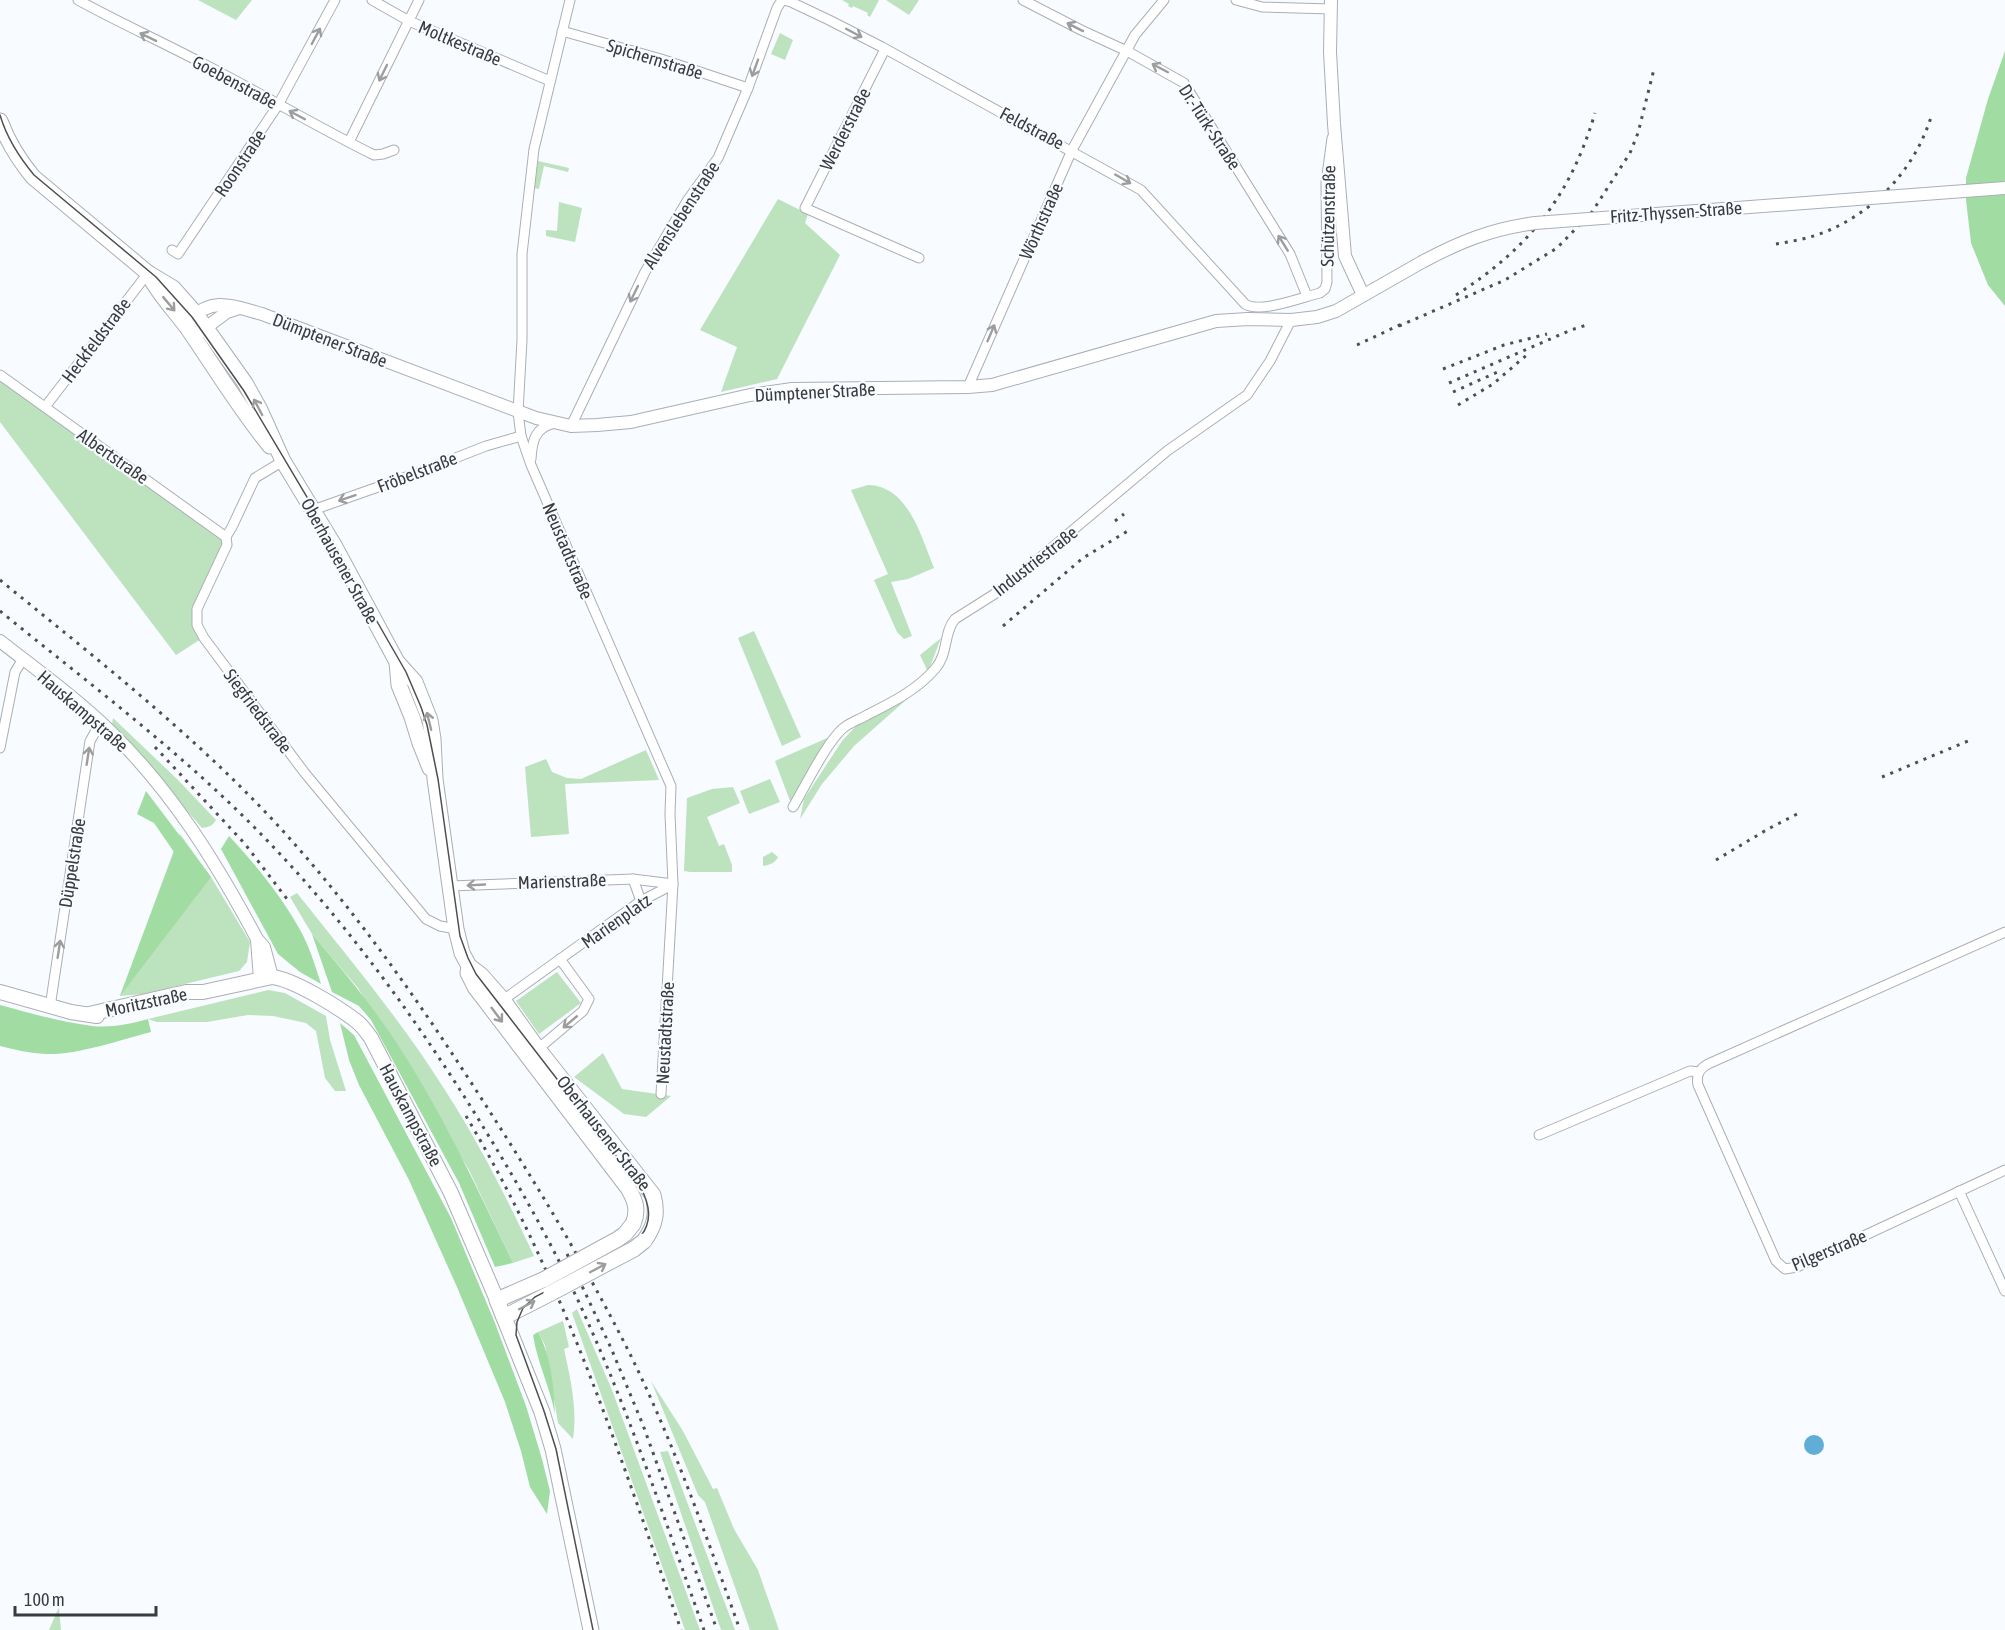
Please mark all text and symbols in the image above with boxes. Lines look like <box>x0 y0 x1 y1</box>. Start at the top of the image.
street label: Moltkestraße <box>416 16 504 70</box>
one-way arrow <box>1066 20 1084 32</box>
one-way arrow <box>311 27 322 45</box>
one-way arrow <box>844 28 862 39</box>
one-way arrow <box>140 30 158 42</box>
street label: Spichernstraße <box>604 34 706 84</box>
street label: Goebenstraße <box>189 51 281 113</box>
one-way arrow <box>749 58 760 77</box>
one-way arrow <box>1152 62 1169 74</box>
one-way arrow <box>377 64 389 81</box>
street label: Dr.-Türk-Straße <box>1175 80 1245 174</box>
street label: Werderstraße <box>815 84 875 174</box>
street label: Feldstraße <box>996 102 1068 154</box>
one-way arrow <box>289 109 306 121</box>
street label: Roonstraße <box>210 126 270 200</box>
street label: Alvenslebenstraße <box>639 157 723 273</box>
street label: Schützenstraße <box>1317 165 1339 267</box>
one-way arrow <box>1114 174 1131 186</box>
street label: Wörthstraße <box>1015 179 1067 263</box>
street label: Fritz-Thyssen-Straße <box>1609 197 1743 227</box>
one-way arrow <box>1277 234 1290 251</box>
one-way arrow <box>627 284 639 302</box>
street label: Heckfeldstraße <box>57 293 135 387</box>
one-way arrow <box>163 296 176 312</box>
street label: Dümptener Straße <box>270 309 390 371</box>
one-way arrow <box>986 325 998 343</box>
street label: Dümptener Straße <box>754 378 876 406</box>
one-way arrow <box>252 399 263 417</box>
street label: Albertstraße <box>73 424 153 488</box>
street label: Fröbelstraße <box>374 447 460 497</box>
one-way arrow <box>338 494 357 505</box>
street label: Oberhausener Straße <box>297 495 383 627</box>
street label: Neustadtstraße <box>538 500 598 602</box>
street label: Industriestraße <box>989 522 1081 600</box>
street label: Siegfriedstraße <box>219 665 297 757</box>
street label: Hauskampstraße <box>33 666 133 756</box>
one-way arrow <box>423 712 435 731</box>
one-way arrow <box>83 747 94 766</box>
street label: Düppelstraße <box>55 817 89 909</box>
street label: Marienstraße <box>518 869 606 893</box>
one-way arrow <box>466 879 486 890</box>
street label: Marienplatz <box>577 889 655 953</box>
one-way arrow <box>54 939 65 959</box>
street label: Neustadtstraße <box>652 981 678 1085</box>
street label: Moritzstraße <box>103 983 189 1021</box>
one-way arrow <box>490 1007 503 1023</box>
one-way arrow <box>562 1015 578 1028</box>
street label: Hauskampstraße <box>375 1060 447 1170</box>
street label: Oberhausener Straße <box>553 1071 655 1195</box>
street label: Pilgerstraße <box>1788 1225 1870 1275</box>
one-way arrow <box>589 1262 606 1274</box>
one-way arrow <box>518 1299 536 1310</box>
scale bar <box>15 1579 156 1617</box>
text: 100 m <box>24 1589 65 1610</box>

